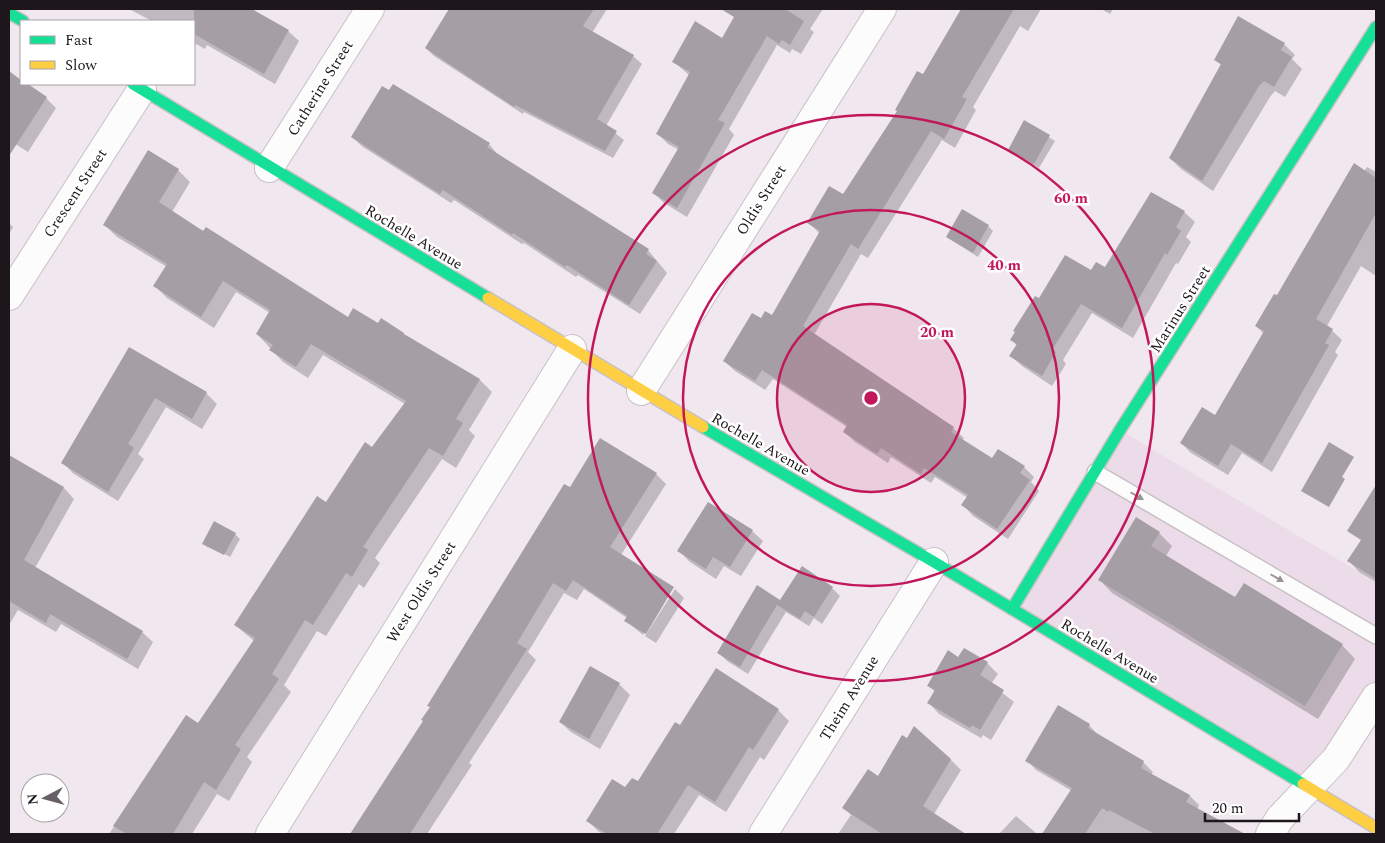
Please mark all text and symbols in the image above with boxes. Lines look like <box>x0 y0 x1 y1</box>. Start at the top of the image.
legend <box>20 20 195 85</box>
text: Fast <box>65 29 93 52</box>
street label: Catherine Street <box>282 36 359 141</box>
text: Slow <box>65 54 97 77</box>
street label: Crescent Street <box>38 144 113 242</box>
street label: Oldis Street <box>731 161 792 240</box>
text: 60 m <box>1054 187 1089 210</box>
street label: Rochelle Avenue <box>360 199 467 276</box>
text: 40 m <box>987 254 1022 277</box>
street label: Marinus Street <box>1144 261 1216 357</box>
text: 20 m <box>920 321 955 344</box>
centre of rings <box>862 389 880 407</box>
street label: Rochelle Avenue <box>707 407 814 482</box>
one-way arrow <box>1130 492 1143 501</box>
street label: West Oldis Street <box>381 537 462 648</box>
one-way arrow <box>1271 574 1284 583</box>
street label: Rochelle Avenue <box>1056 613 1163 690</box>
street label: Theim Avenue <box>814 651 885 745</box>
north arrow <box>20 773 70 823</box>
scale bar <box>1205 790 1299 822</box>
text: N <box>22 793 44 806</box>
text: 20 m <box>1212 797 1244 820</box>

